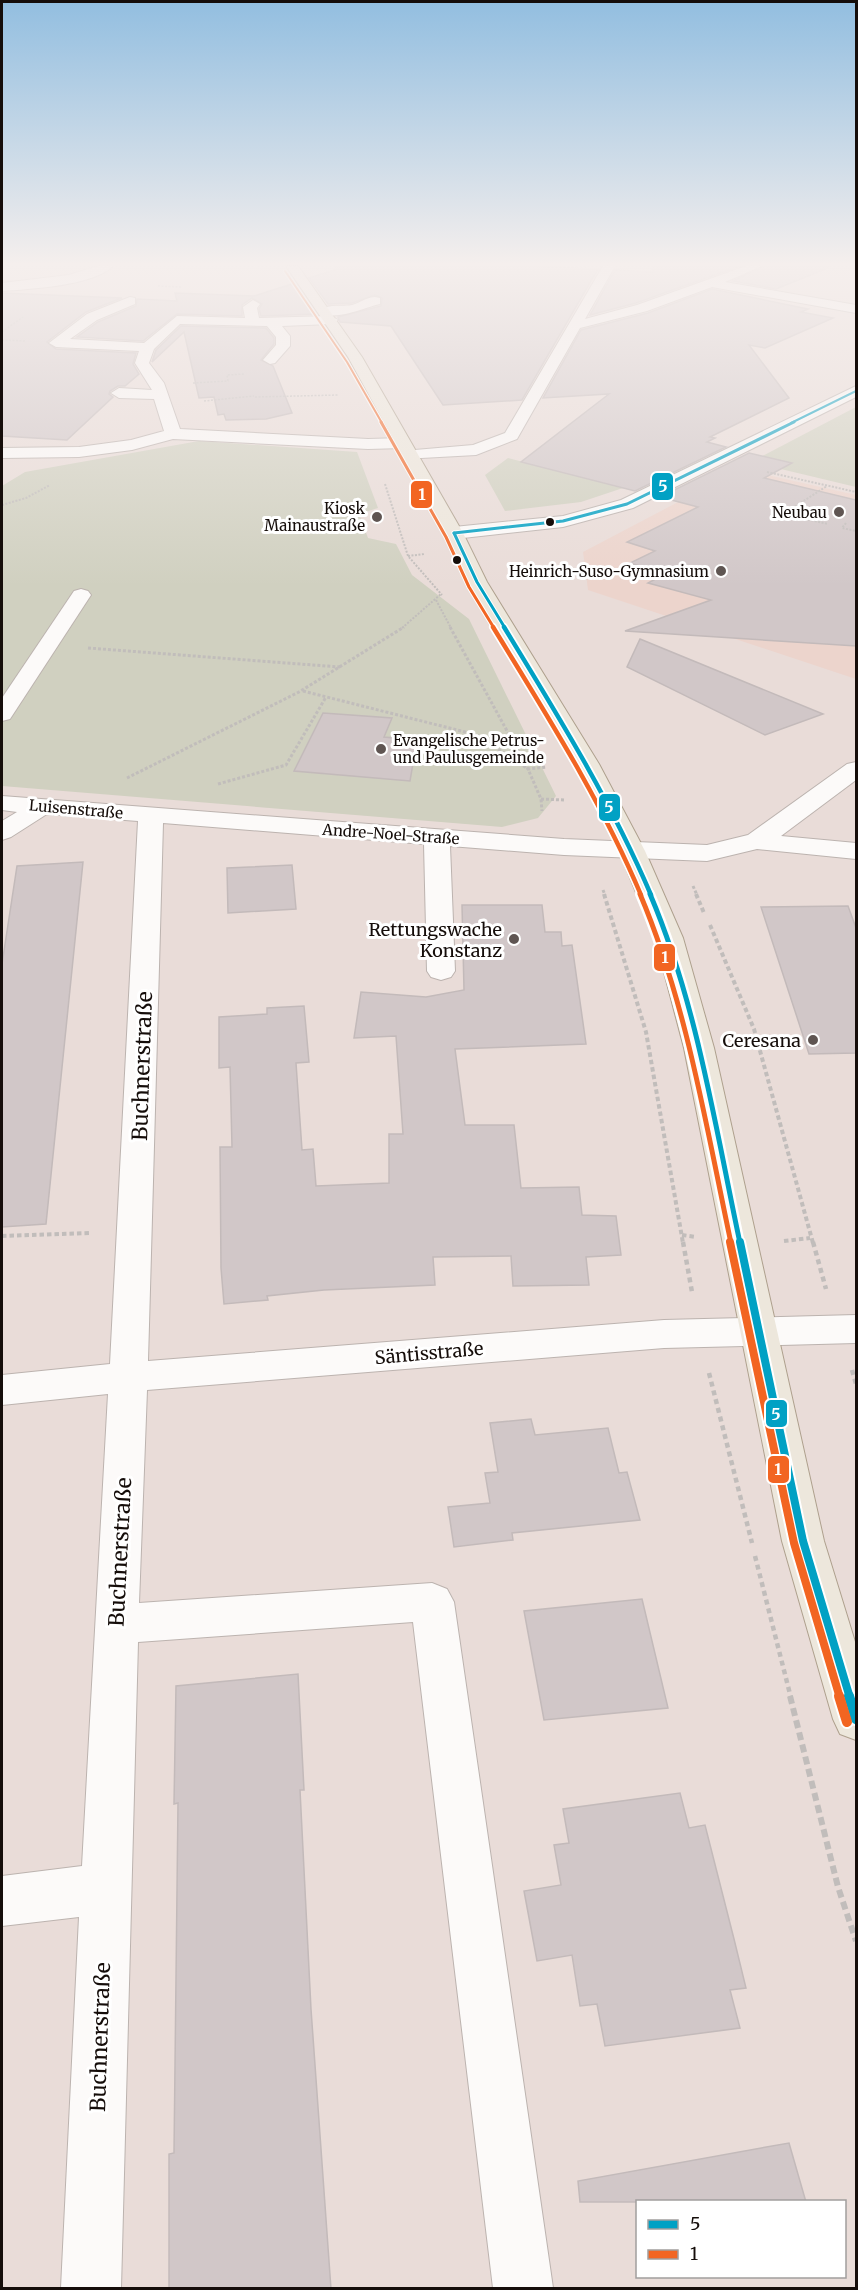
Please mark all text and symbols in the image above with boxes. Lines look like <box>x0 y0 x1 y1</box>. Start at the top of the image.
line badge: 5 <box>651 472 674 501</box>
text: 5 <box>658 476 668 496</box>
line badge: 1 <box>410 480 433 509</box>
text: 1 <box>418 484 426 504</box>
place label: Kiosk Mainaustraße <box>264 499 365 535</box>
place label: Neubau <box>772 503 827 522</box>
marker: Neubau <box>832 505 846 519</box>
marker: Kiosk Mainaustraße <box>370 510 384 524</box>
unlabelled marker <box>544 516 556 528</box>
unlabelled marker <box>451 554 463 566</box>
place label: Heinrich-Suso-Gymnasium <box>509 562 709 581</box>
marker: Heinrich-Suso-Gymnasium <box>714 564 728 578</box>
place label: Evangelische Petrus- und Paulusgemeinde <box>393 731 545 767</box>
marker: Evangelische Petrus- und Paulusgemeinde <box>374 742 388 756</box>
line badge: 5 <box>598 793 621 822</box>
street label: Luisenstraße <box>28 795 124 823</box>
text: 5 <box>604 797 614 817</box>
street label: Andre-Noel-Straße <box>321 820 460 848</box>
place label: Rettungswache Konstanz <box>368 918 502 962</box>
marker: Rettungswache Konstanz <box>507 932 521 946</box>
line badge: 1 <box>653 943 676 972</box>
text: 1 <box>661 947 669 967</box>
street label: Buchnerstraße <box>126 991 158 1141</box>
place label: Ceresana <box>722 1029 801 1052</box>
marker: Ceresana <box>806 1033 820 1047</box>
street label: Säntisstraße <box>374 1337 484 1369</box>
line badge: 5 <box>765 1399 788 1428</box>
text: 5 <box>771 1404 781 1424</box>
line badge: 1 <box>767 1455 790 1484</box>
text: 1 <box>774 1459 782 1479</box>
street label: Buchnerstraße <box>103 1477 137 1627</box>
street label: Buchnerstraße <box>84 1962 116 2112</box>
legend <box>636 2200 846 2278</box>
text: 5 <box>690 2212 701 2235</box>
text: 1 <box>690 2242 698 2265</box>

